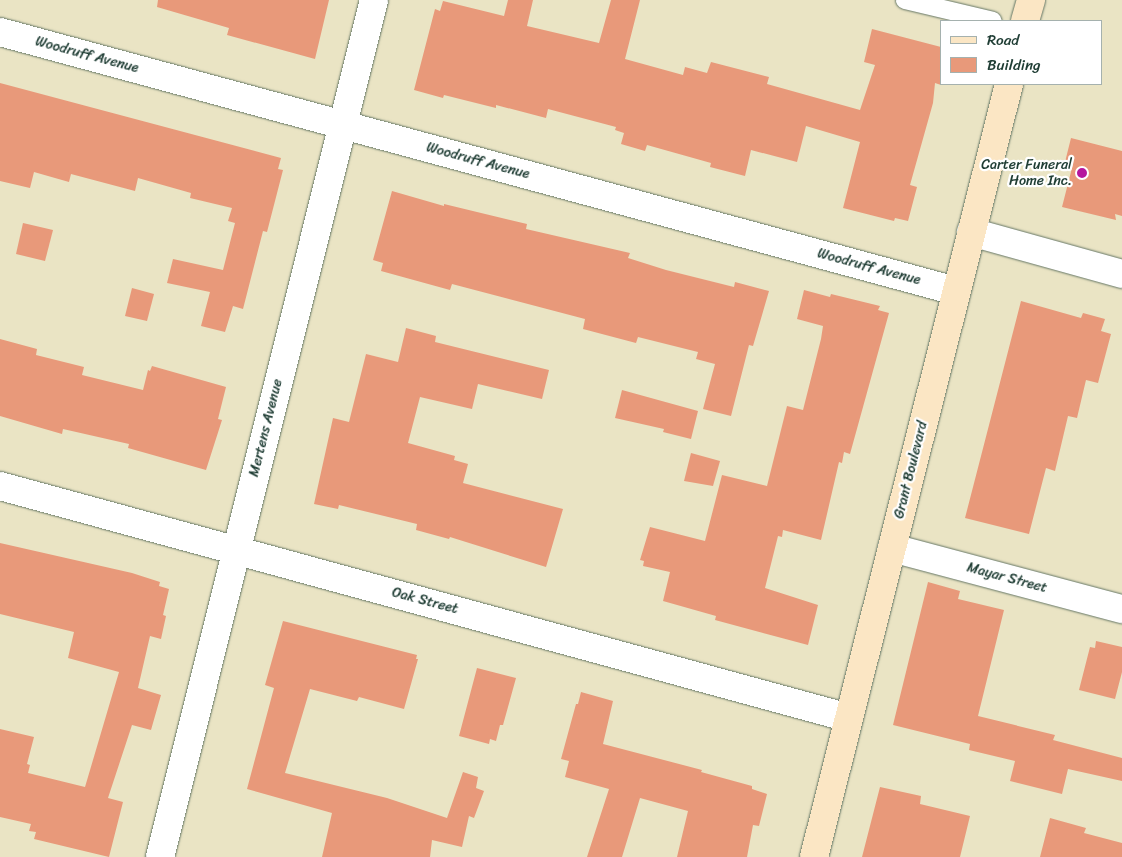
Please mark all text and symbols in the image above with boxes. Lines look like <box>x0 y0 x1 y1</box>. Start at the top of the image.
legend <box>940 20 1102 85</box>
text: Road <box>987 27 1019 53</box>
street label: Woodruff Avenue <box>33 33 141 77</box>
text: Building <box>987 52 1041 78</box>
street label: Woodruff Avenue <box>424 139 532 183</box>
place label: Carter Funeral Home Inc. <box>981 157 1072 190</box>
marker: Carter Funeral Home Inc. <box>1076 167 1088 179</box>
street label: Woodruff Avenue <box>815 245 923 289</box>
street label: Mertens Avenue <box>246 377 286 479</box>
street label: Grant Boulevard <box>891 420 931 520</box>
street label: Mayar Street <box>965 559 1049 597</box>
street label: Oak Street <box>390 584 460 618</box>

